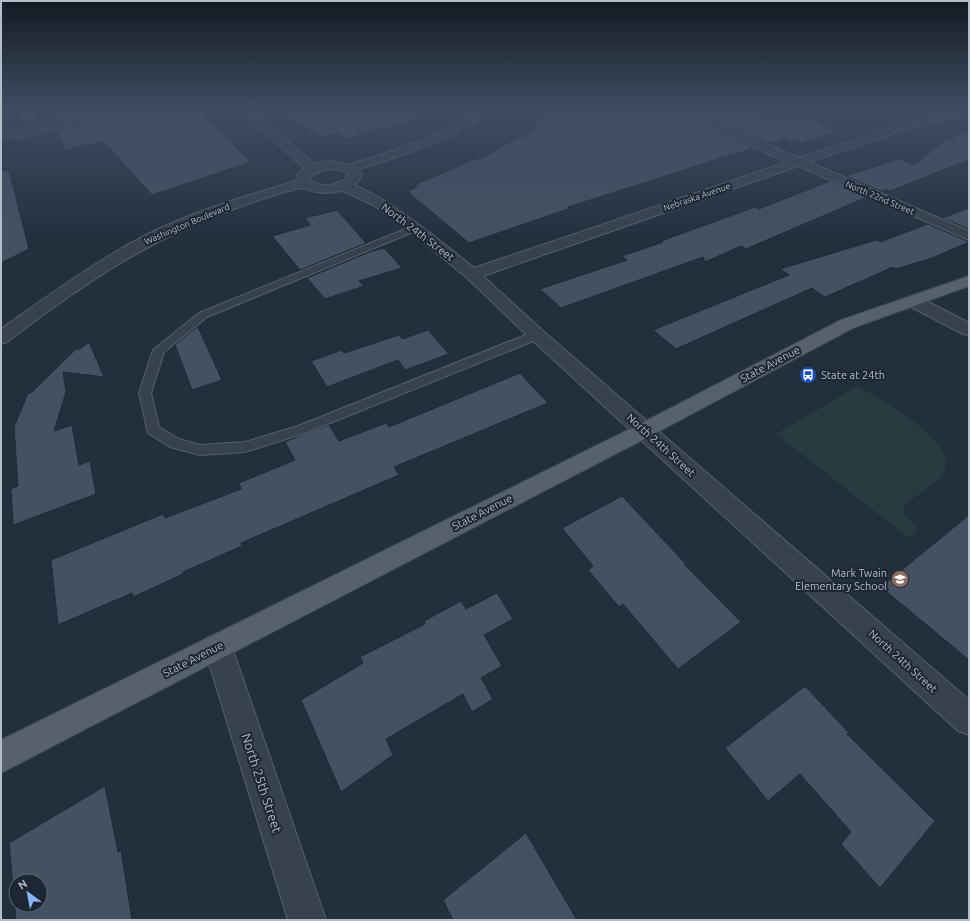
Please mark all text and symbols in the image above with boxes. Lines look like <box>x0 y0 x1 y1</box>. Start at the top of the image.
street label: North 22nd Street <box>844 179 916 217</box>
street label: Nebraska Avenue <box>662 181 732 213</box>
street label: North 24th Street <box>379 201 457 264</box>
street label: Washington Boulevard <box>143 202 231 246</box>
street label: State Avenue <box>738 343 802 385</box>
bus stop icon: State at 24th <box>798 365 818 385</box>
place label: State at 24th <box>821 369 885 381</box>
street label: North 24th Street <box>624 411 698 479</box>
street label: State Avenue <box>450 492 514 532</box>
place label: Mark Twain Elementary School <box>795 567 887 592</box>
school or university icon: Mark Twain Elementary School <box>890 569 910 589</box>
street label: North 24th Street <box>866 627 940 695</box>
street label: State Avenue <box>161 639 225 679</box>
street label: North 25th Street <box>239 731 285 835</box>
north arrow <box>8 873 48 913</box>
text: N <box>16 877 29 892</box>

